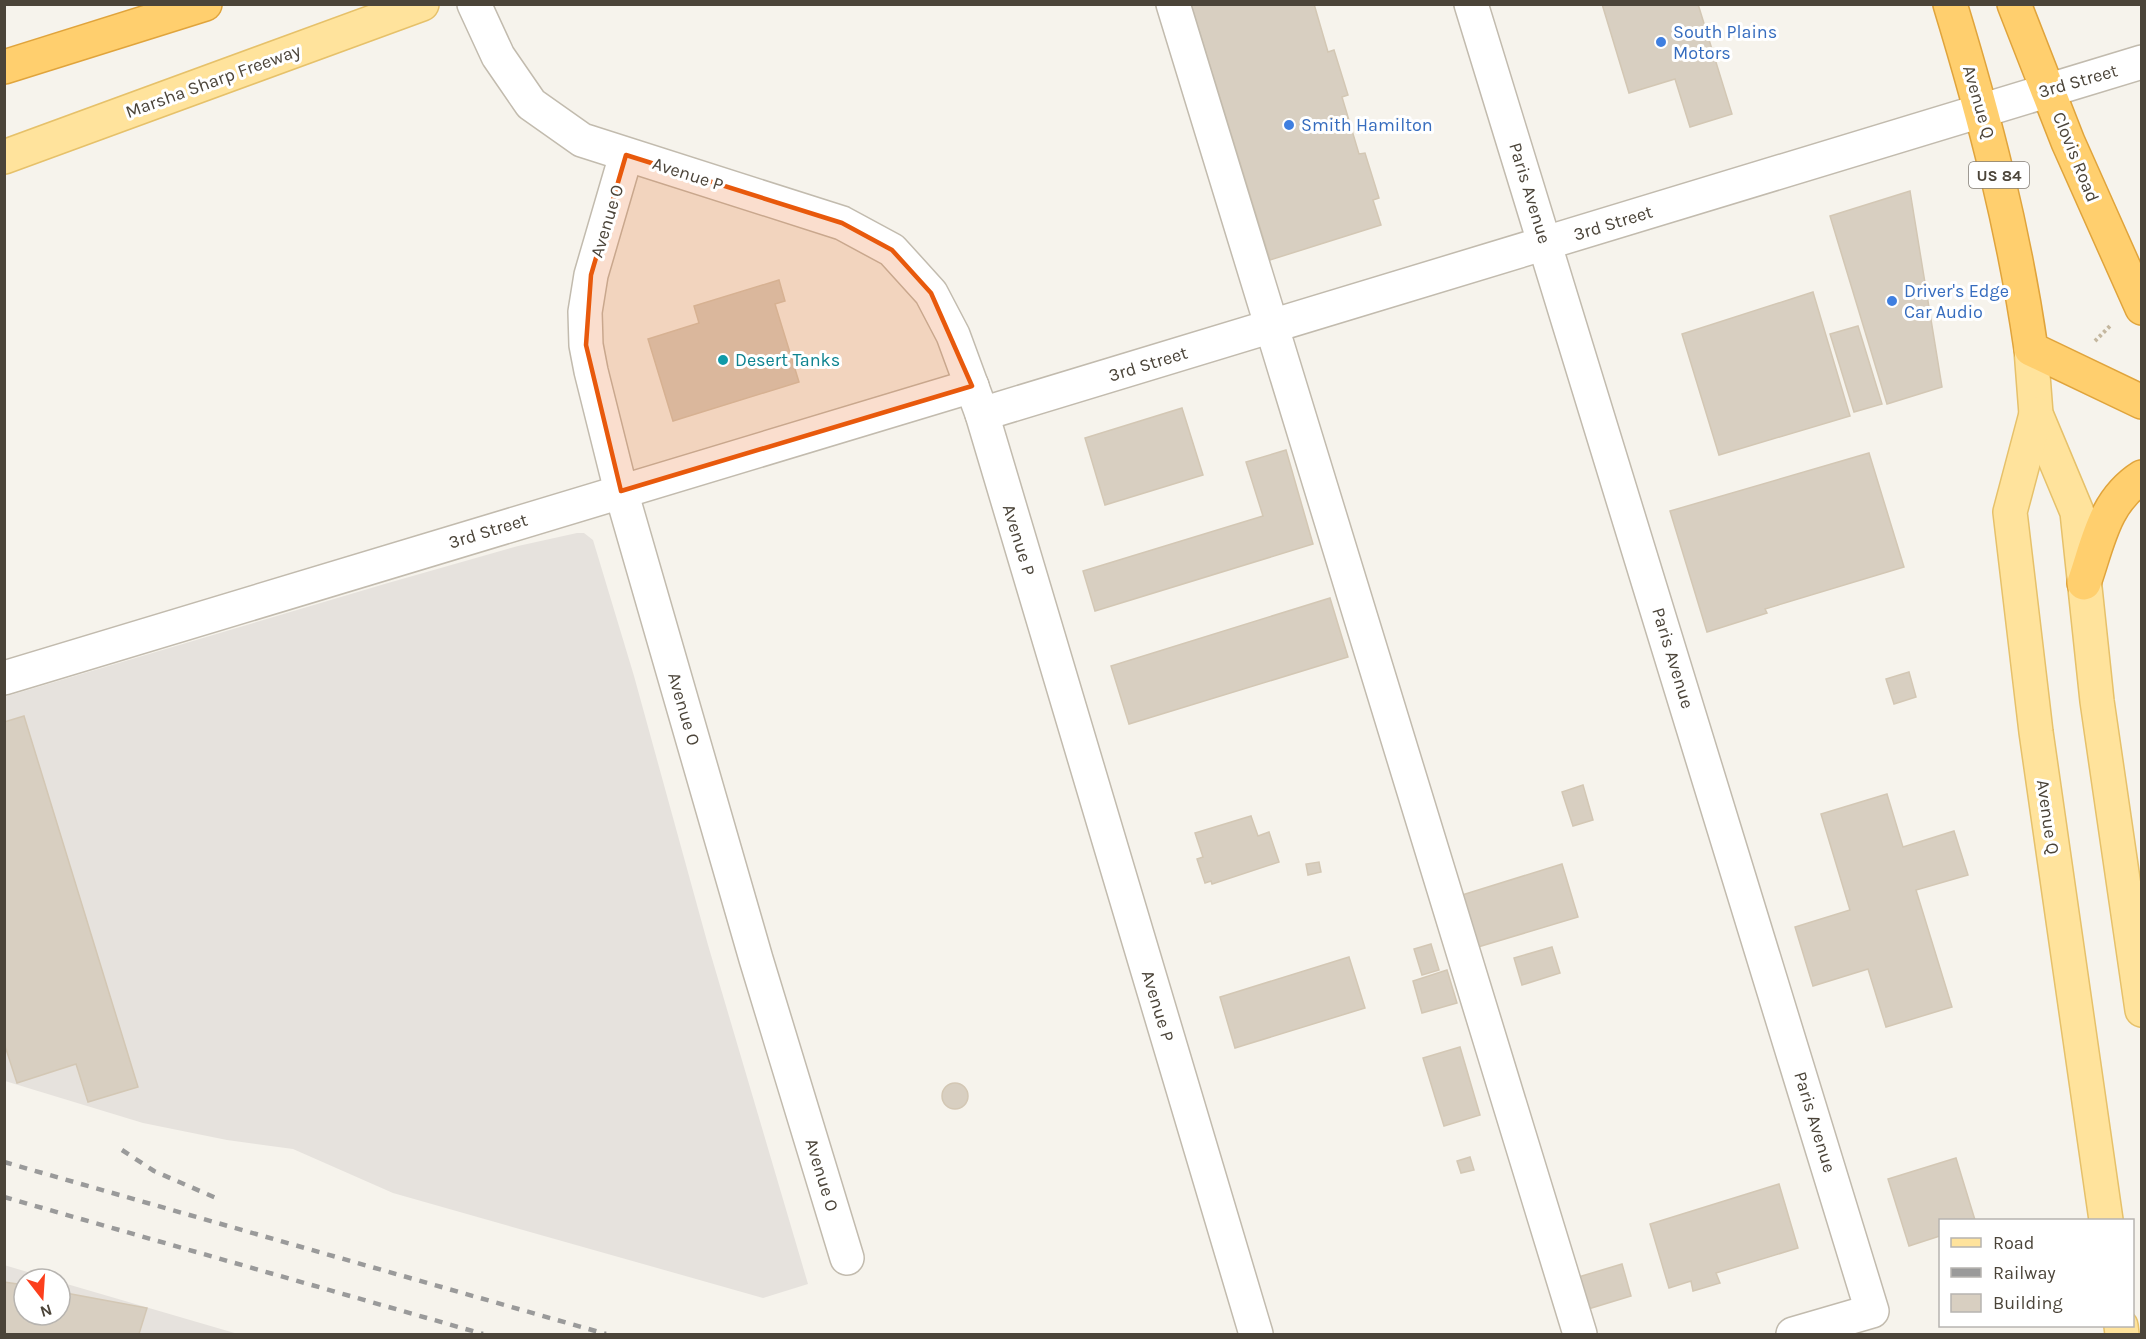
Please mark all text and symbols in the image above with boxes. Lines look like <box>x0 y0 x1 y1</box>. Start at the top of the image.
place label: South Plains Motors <box>1673 21 1777 64</box>
marker: South Plains Motors <box>1654 35 1668 49</box>
street label: Marsha Sharp Freeway <box>122 39 304 123</box>
street label: 3rd Street <box>2036 59 2120 103</box>
street label: Avenue Q <box>1958 63 2000 141</box>
street label: Clovis Road <box>2048 109 2104 205</box>
place label: Smith Hamilton <box>1301 114 1433 136</box>
marker: Smith Hamilton <box>1282 118 1296 132</box>
street label: Paris Avenue <box>1504 140 1556 246</box>
street label: Avenue P <box>650 152 726 196</box>
road number: US 84 <box>1969 162 2029 188</box>
street label: Avenue O <box>585 182 629 260</box>
street label: 3rd Street <box>1571 201 1655 245</box>
place label: Driver's Edge Car Audio <box>1904 280 2009 323</box>
marker: Driver's Edge Car Audio <box>1885 294 1899 308</box>
street label: 3rd Street <box>1106 342 1190 386</box>
place label: Desert Tanks <box>735 349 840 371</box>
marker: Desert Tanks <box>716 353 730 367</box>
street label: Avenue P <box>998 502 1040 578</box>
street label: 3rd Street <box>446 509 530 553</box>
street label: Paris Avenue <box>1647 605 1699 711</box>
street label: Avenue O <box>663 670 705 748</box>
street label: Avenue Q <box>2032 778 2064 856</box>
street label: Avenue P <box>1137 968 1179 1044</box>
street label: Paris Avenue <box>1789 1069 1841 1175</box>
street label: Avenue O <box>800 1136 844 1214</box>
legend <box>1939 1219 2134 1327</box>
text: Road <box>1993 1232 2034 1254</box>
text: Railway <box>1993 1262 2056 1284</box>
north arrow <box>12 1267 72 1327</box>
text: Building <box>1993 1292 2063 1314</box>
text: N <box>38 1300 55 1322</box>

